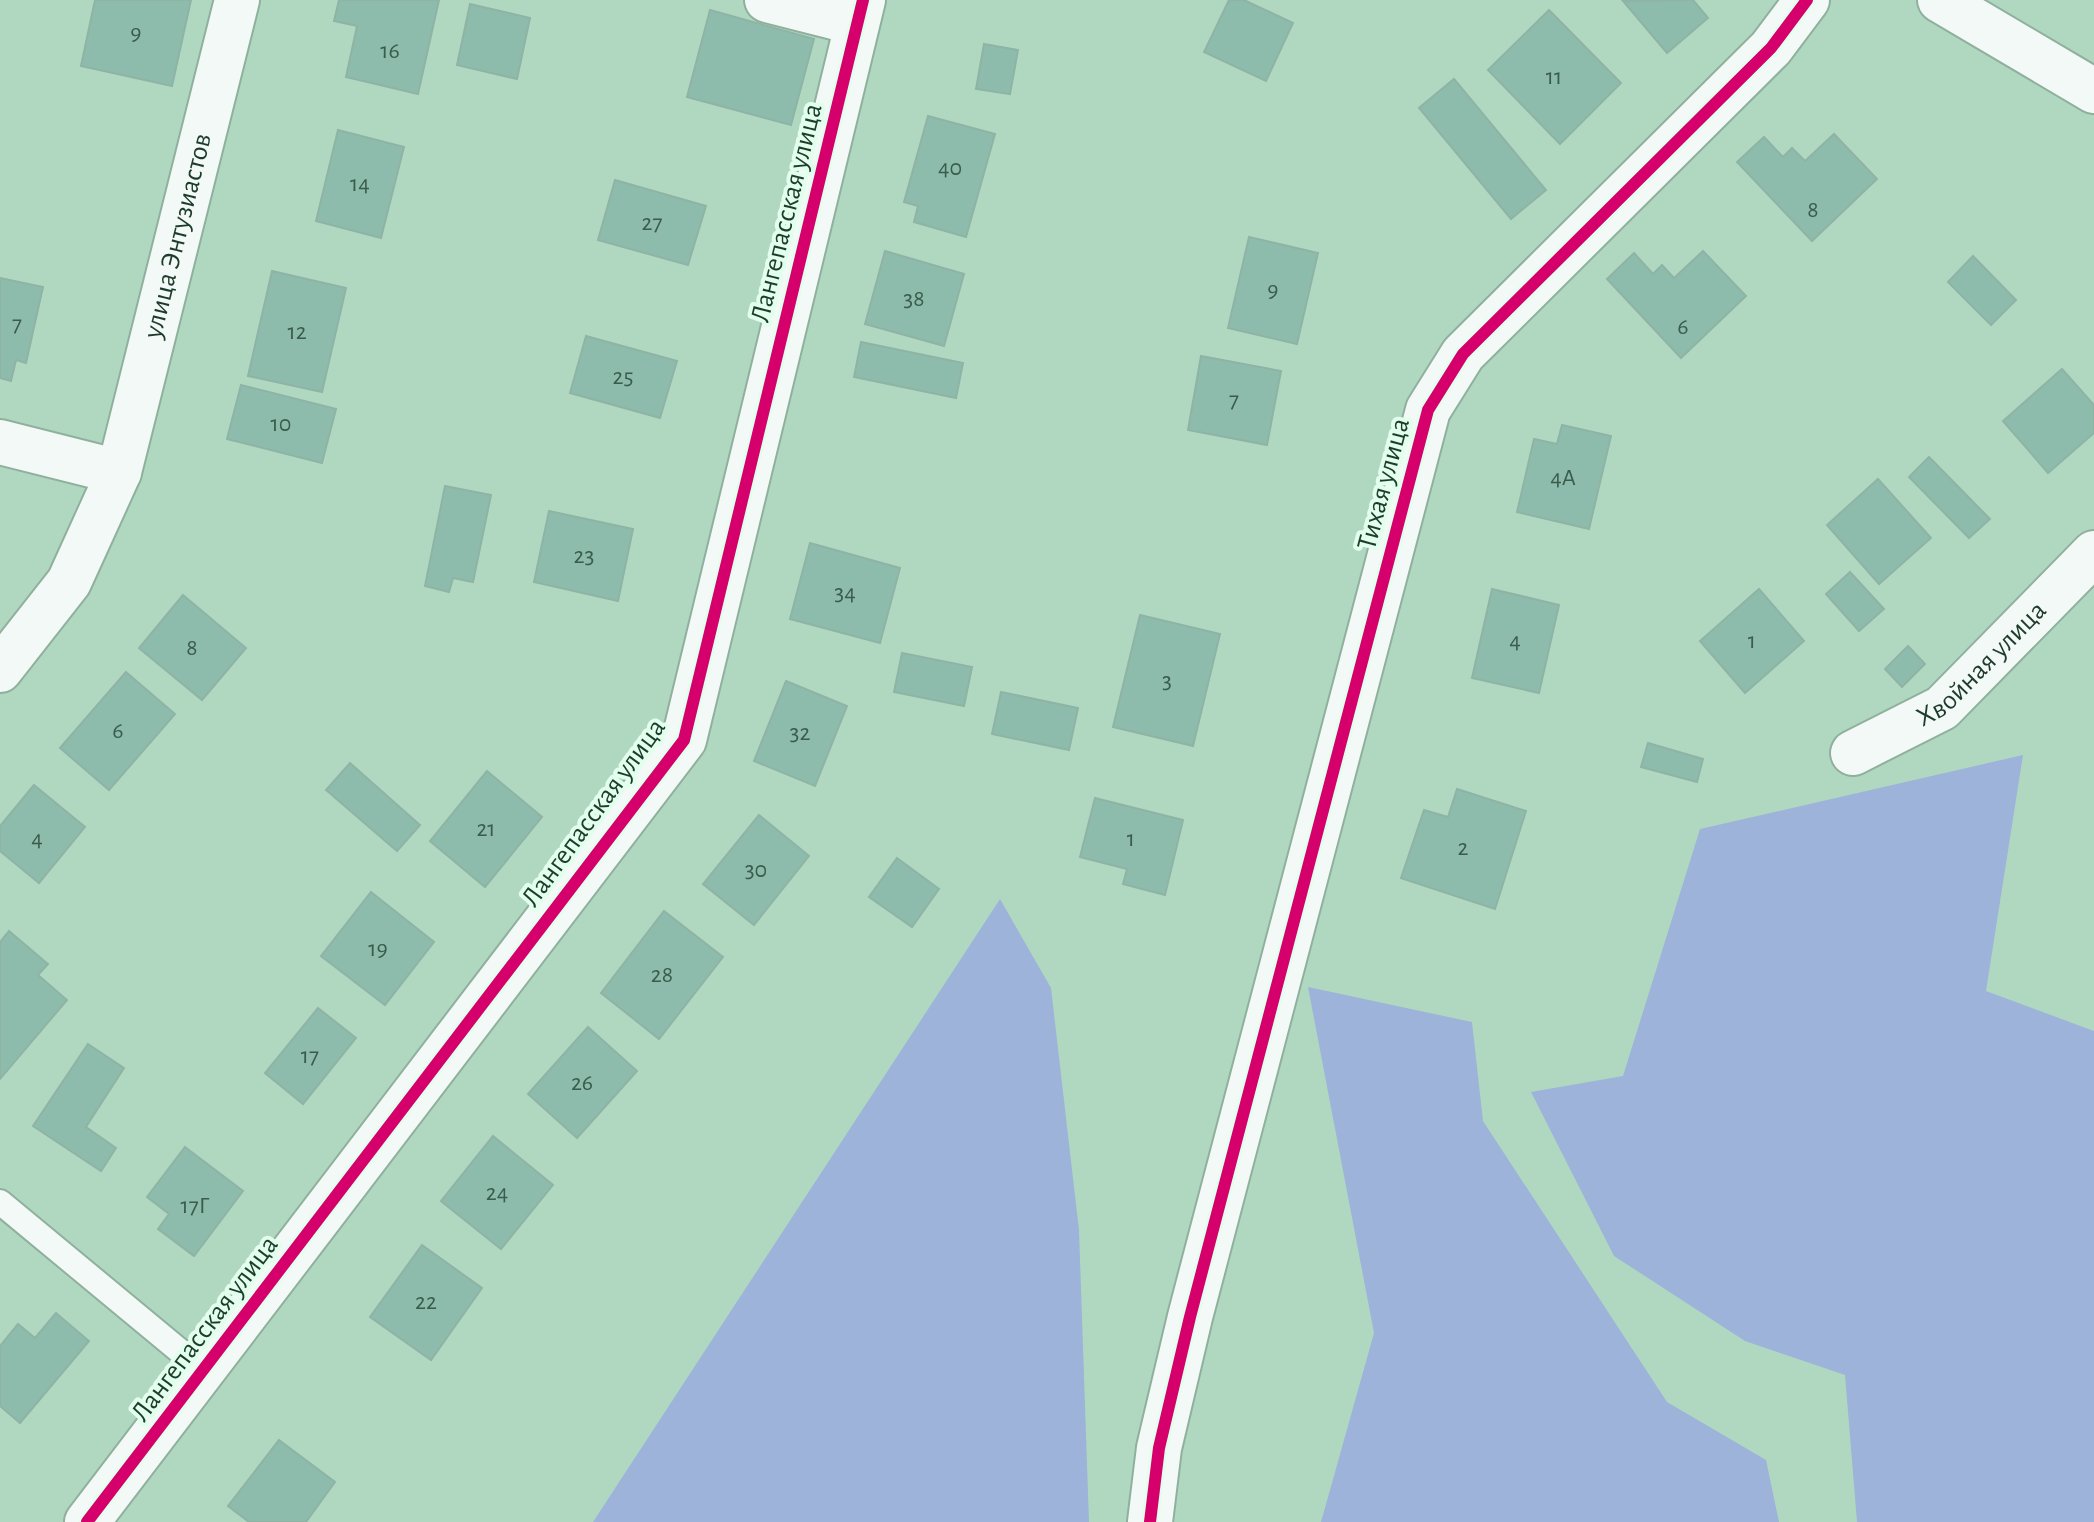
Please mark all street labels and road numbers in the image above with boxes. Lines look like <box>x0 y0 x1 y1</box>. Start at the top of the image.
street label: Лангепасская улица <box>746 101 828 325</box>
street label: улица Энтузиастов <box>139 131 217 342</box>
street label: Тихая улица <box>1353 415 1415 553</box>
street label: Хвойная улица <box>1912 596 2052 732</box>
street label: Лангепасская улица <box>517 714 671 912</box>
street label: Лангепасская улица <box>126 1231 284 1427</box>

